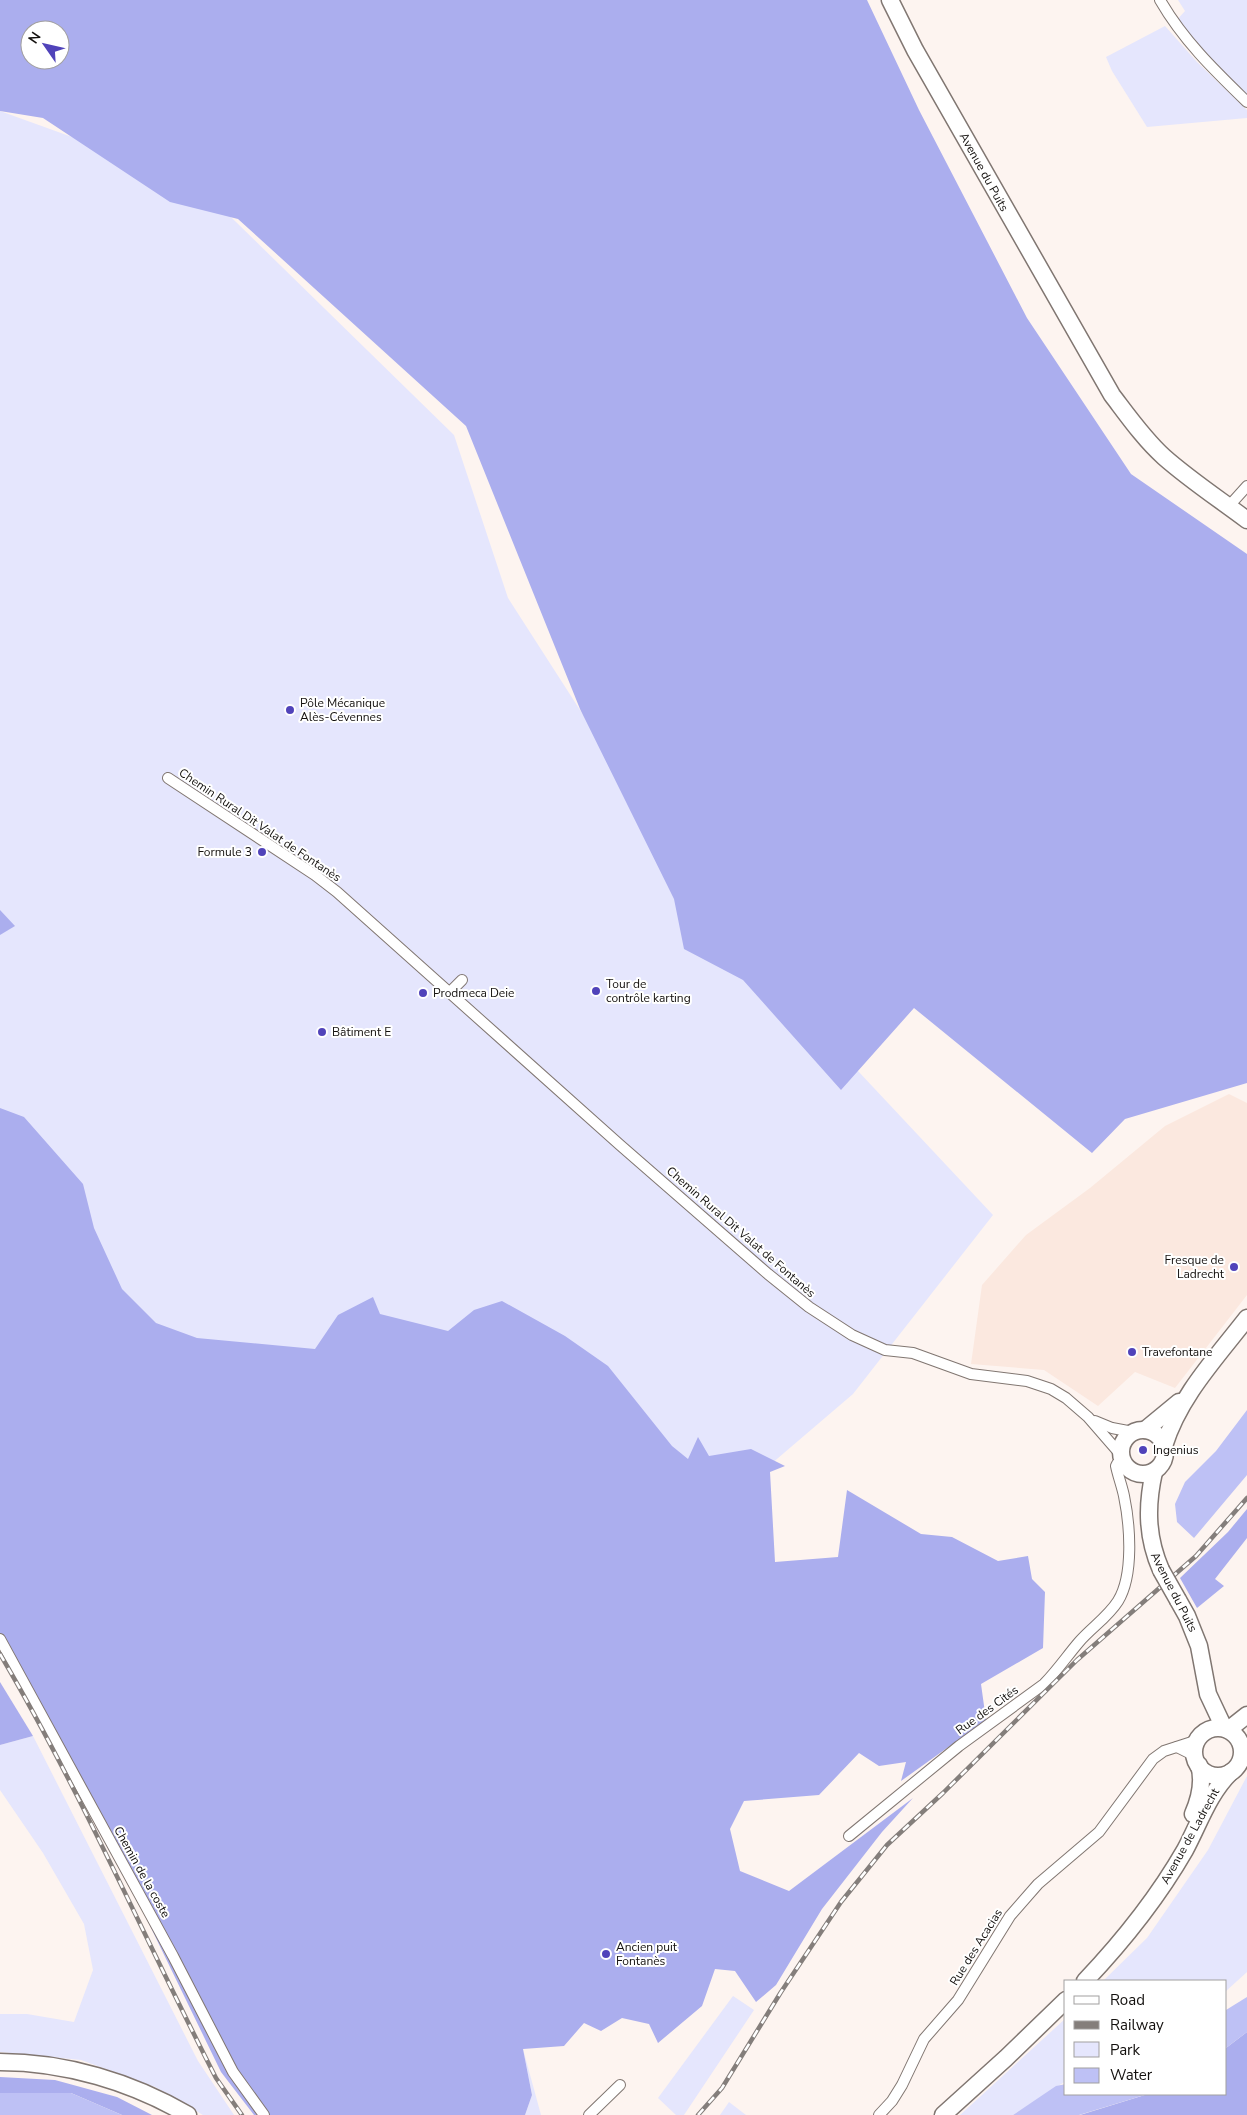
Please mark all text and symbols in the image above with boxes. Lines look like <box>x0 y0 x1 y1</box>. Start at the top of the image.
north arrow <box>20 20 70 70</box>
text: N <box>24 28 45 48</box>
street label: Avenue du Puits <box>956 130 1012 214</box>
place label: Pôle Mécanique Alès-Cévennes <box>300 695 385 725</box>
marker: Pôle Mécanique Alès-Cévennes <box>284 704 296 716</box>
street label: Chemin Rural Dit Valat de Fontanès <box>176 765 344 885</box>
place label: Formule 3 <box>198 844 252 860</box>
marker: Formule 3 <box>256 846 268 858</box>
place label: Tour de contrôle karting <box>606 976 691 1006</box>
place label: Prodmeca Deie <box>433 985 514 1001</box>
marker: Tour de contrôle karting <box>590 985 602 997</box>
marker: Prodmeca Deie <box>417 987 429 999</box>
place label: Bâtiment E <box>332 1024 391 1040</box>
marker: Bâtiment E <box>316 1026 328 1038</box>
street label: Chemin Rural Dit Valat de Fontanès <box>663 1163 819 1301</box>
place label: Fresque de Ladrecht <box>1165 1252 1225 1282</box>
marker: Fresque de Ladrecht <box>1228 1261 1240 1273</box>
place label: Travefontane <box>1142 1344 1212 1360</box>
marker: Travefontane <box>1126 1346 1138 1358</box>
place label: Ingenius <box>1153 1442 1199 1458</box>
marker: Ingenius <box>1137 1444 1149 1456</box>
street label: Avenue du Puits <box>1147 1549 1201 1635</box>
street label: Rue des Cités <box>953 1682 1022 1738</box>
street label: Avenue de Ladrecht <box>1157 1784 1223 1887</box>
street label: Chemin de la coste <box>110 1823 174 1921</box>
street label: Rue des Acacias <box>946 1905 1006 1988</box>
place label: Ancien puit Fontanès <box>616 1939 678 1969</box>
marker: Ancien puit Fontanès <box>600 1948 612 1960</box>
legend <box>1064 1980 1227 2095</box>
text: Road <box>1110 1990 1145 2010</box>
text: Railway <box>1110 2015 1164 2035</box>
text: Park <box>1110 2040 1140 2060</box>
text: Water <box>1110 2065 1153 2085</box>

